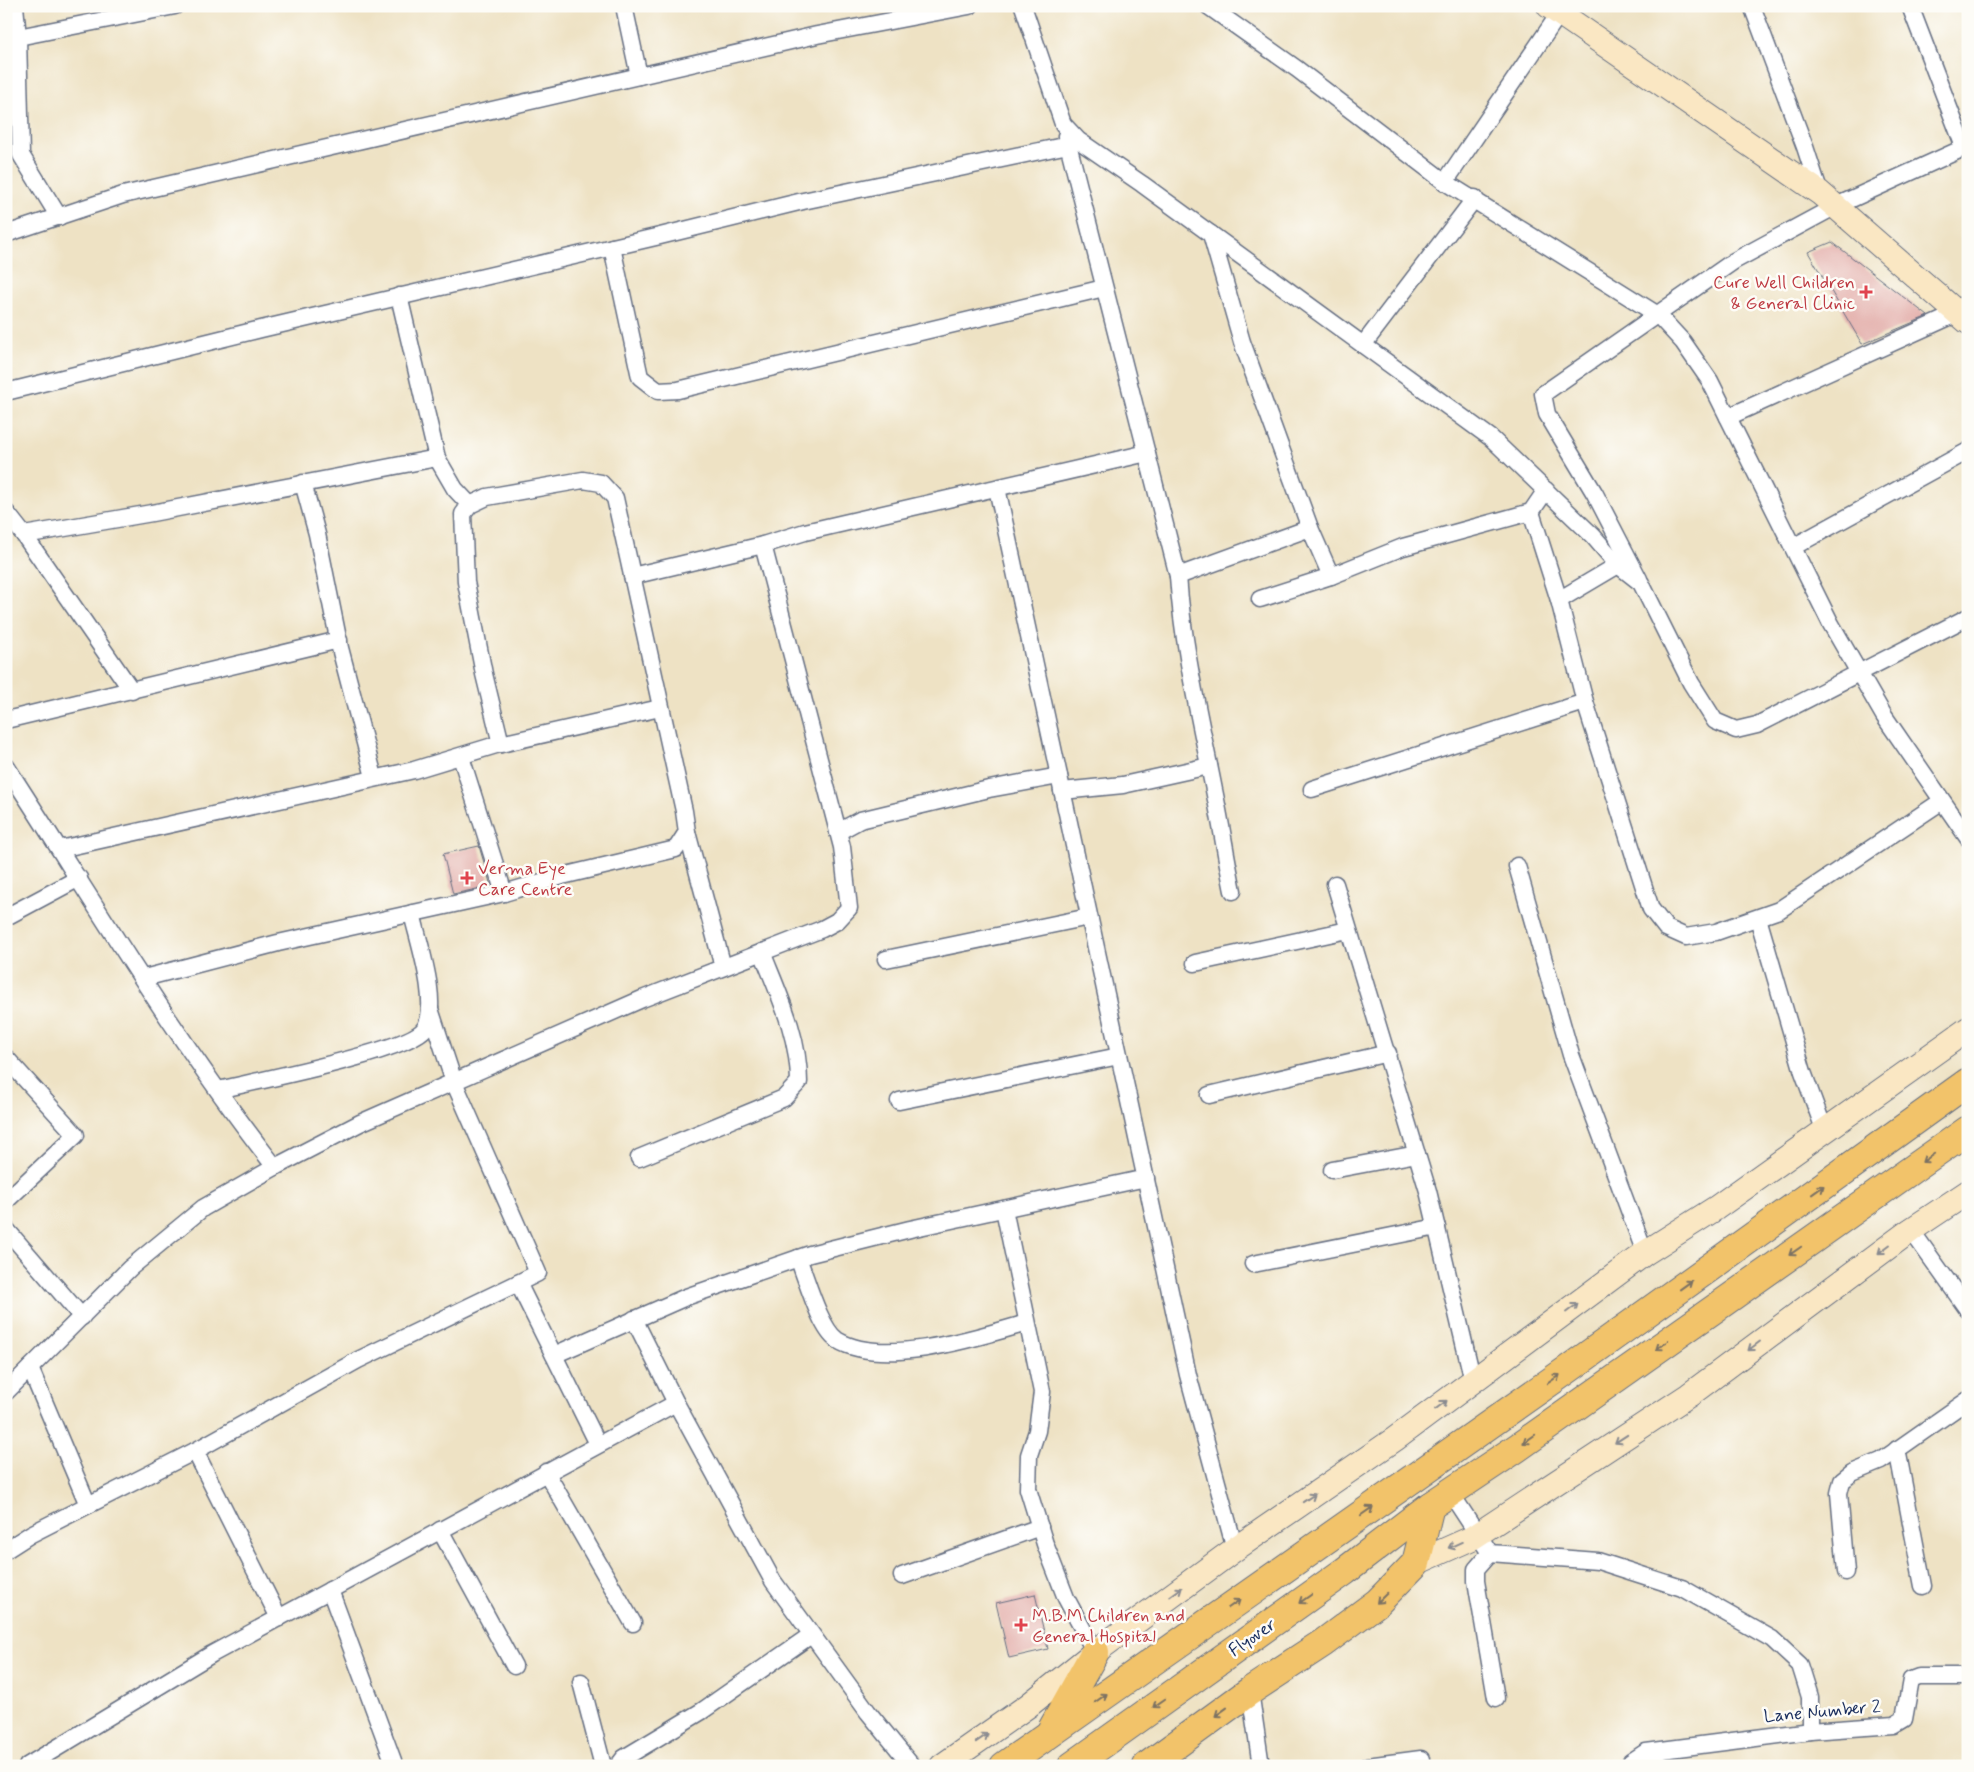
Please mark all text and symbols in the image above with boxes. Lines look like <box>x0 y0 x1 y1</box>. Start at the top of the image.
place label: Cure Well Children & General Clinic <box>1713 271 1855 316</box>
marker: Cure Well Children & General Clinic <box>1859 285 1873 299</box>
place label: Verma Eye Care Centre <box>478 857 573 902</box>
marker: Verma Eye Care Centre <box>460 871 474 885</box>
one-way arrow <box>1921 1153 1935 1163</box>
one-way arrow <box>1811 1185 1825 1195</box>
one-way arrow <box>1878 1244 1892 1255</box>
one-way arrow <box>1789 1246 1802 1257</box>
one-way arrow <box>1679 1279 1692 1290</box>
one-way arrow <box>1565 1302 1578 1313</box>
one-way arrow <box>1655 1340 1669 1350</box>
one-way arrow <box>1748 1341 1761 1352</box>
one-way arrow <box>1547 1374 1561 1384</box>
one-way arrow <box>1434 1399 1447 1410</box>
one-way arrow <box>1523 1434 1537 1444</box>
one-way arrow <box>1614 1434 1628 1445</box>
one-way arrow <box>1302 1493 1316 1503</box>
one-way arrow <box>1360 1506 1374 1516</box>
one-way arrow <box>1448 1541 1463 1551</box>
one-way arrow <box>1169 1587 1182 1598</box>
one-way arrow <box>1376 1591 1388 1604</box>
one-way arrow <box>1299 1594 1313 1604</box>
one-way arrow <box>1227 1599 1241 1609</box>
place label: M.B.M Children and General Hospital <box>1032 1604 1185 1649</box>
street label: Flyover <box>1224 1613 1281 1663</box>
marker: M.B.M Children and General Hospital <box>1014 1618 1028 1632</box>
one-way arrow <box>1094 1693 1108 1703</box>
street label: Lane Number 2 <box>1763 1695 1882 1729</box>
one-way arrow <box>1152 1698 1166 1708</box>
one-way arrow <box>1214 1707 1228 1717</box>
one-way arrow <box>975 1733 989 1743</box>

